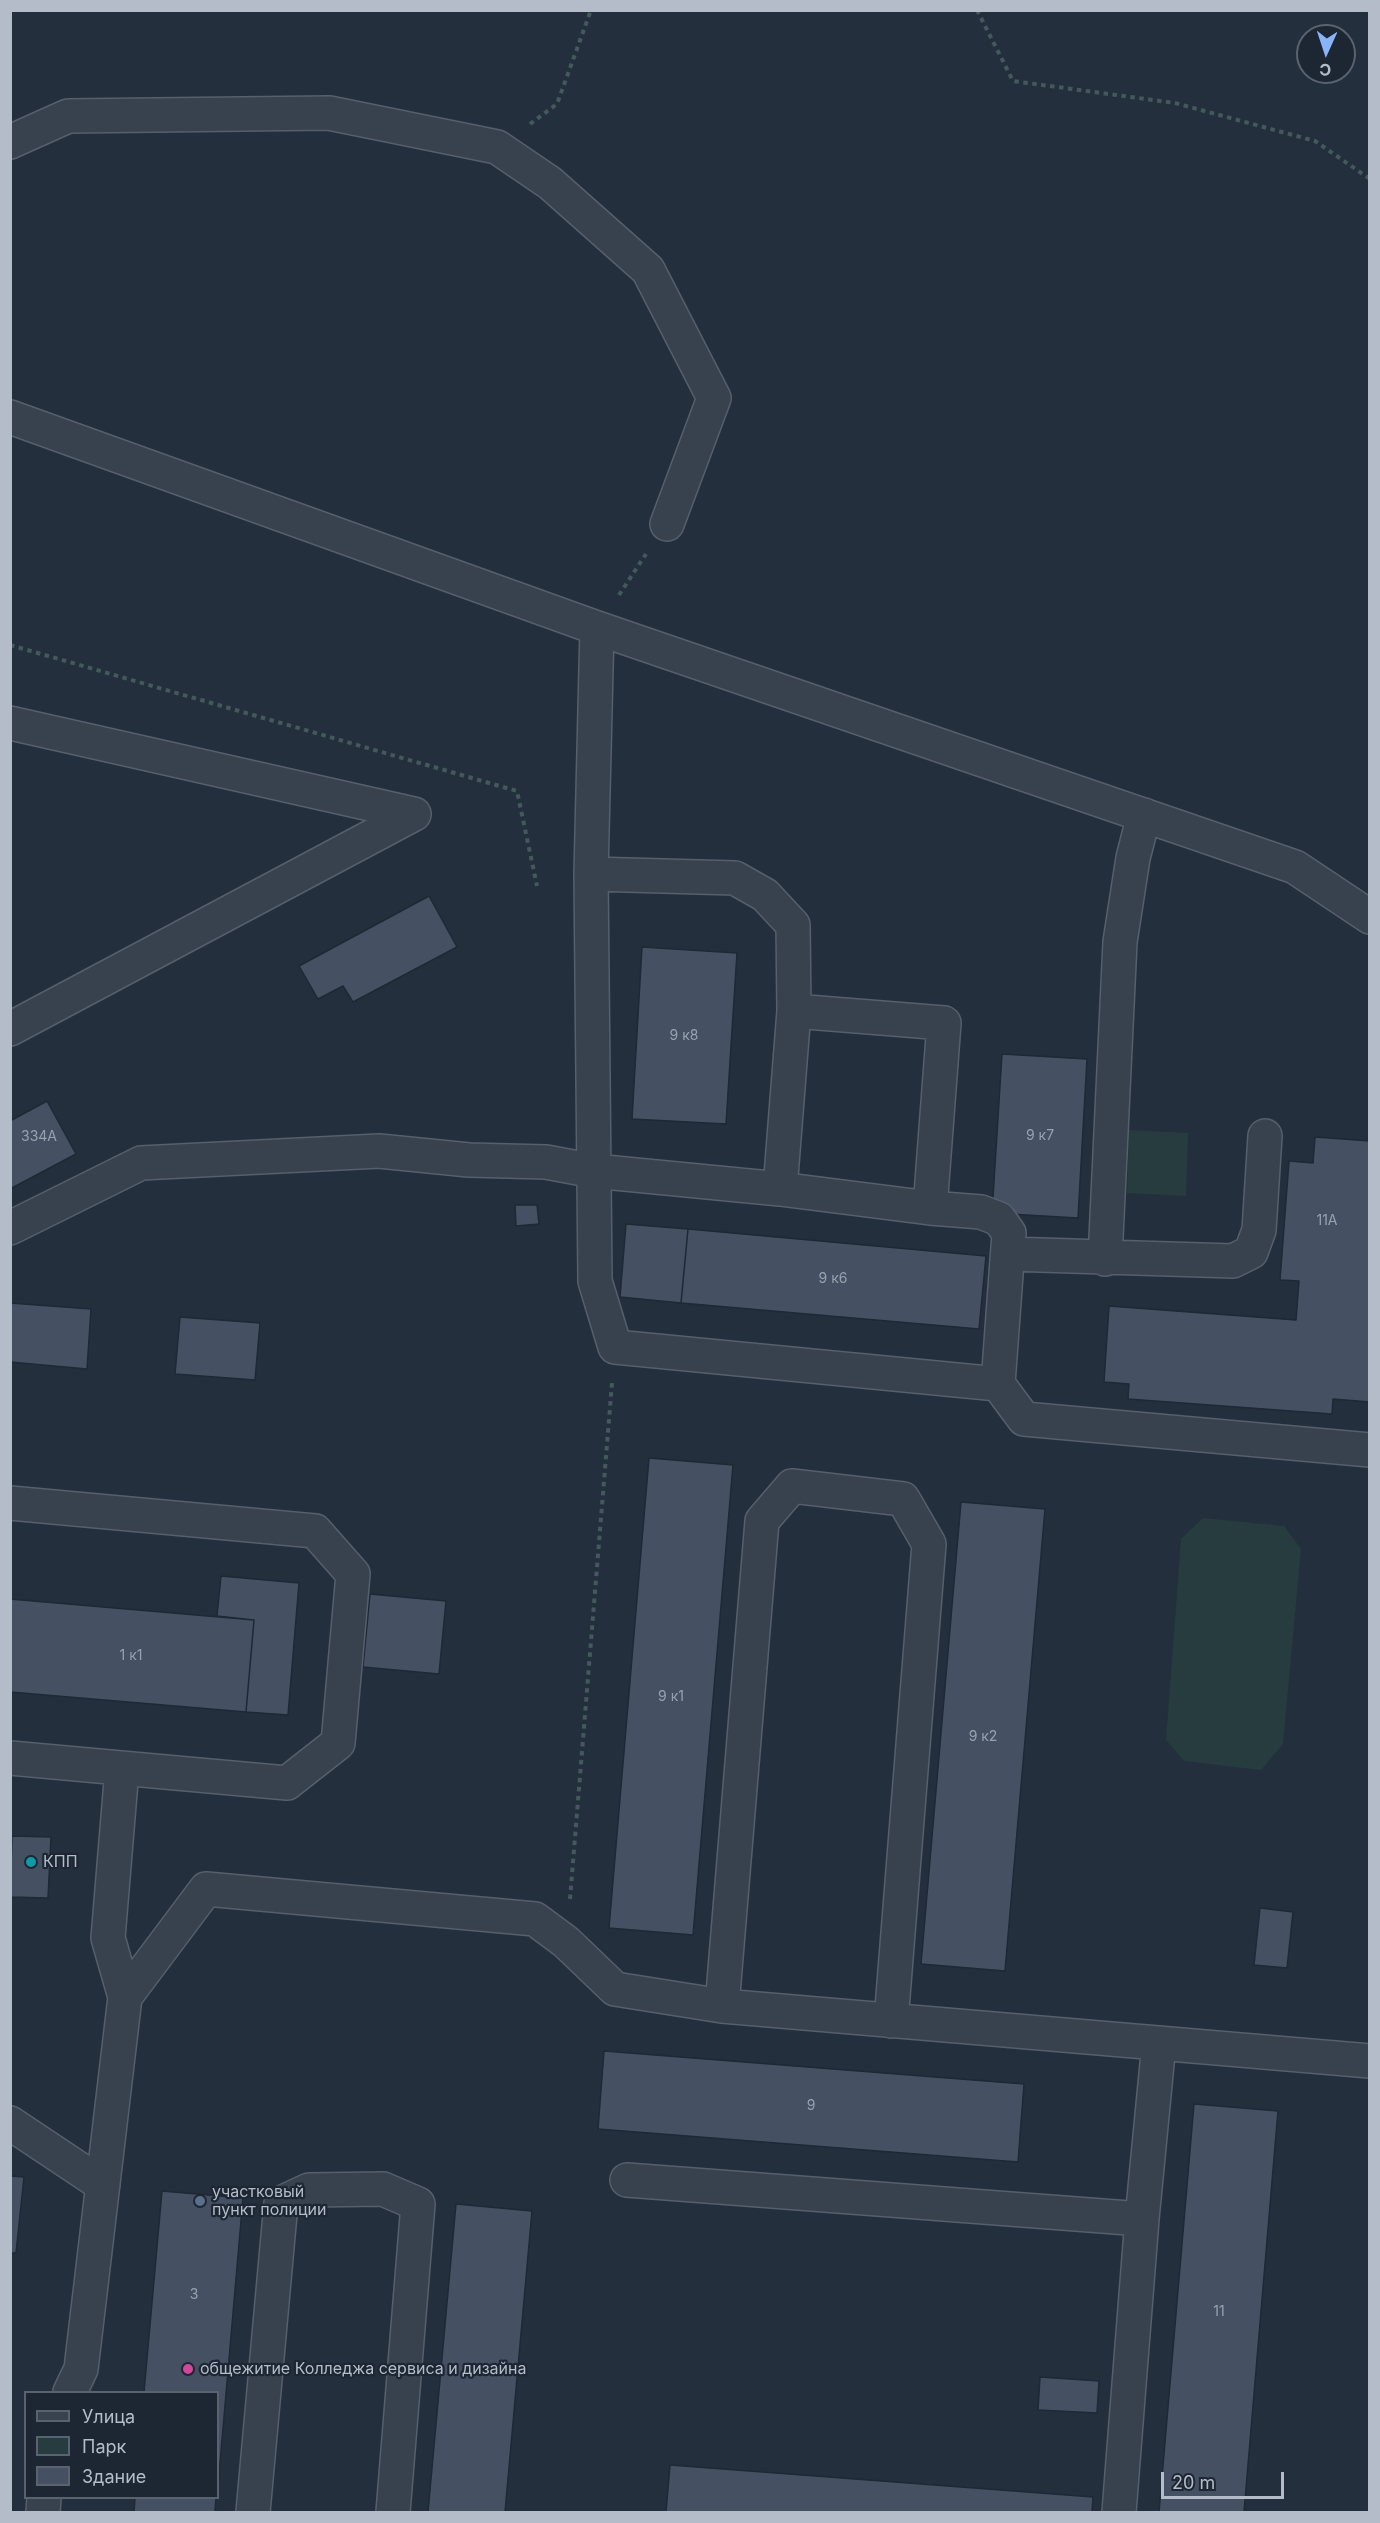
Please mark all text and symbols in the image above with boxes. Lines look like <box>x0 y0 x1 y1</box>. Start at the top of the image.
north arrow <box>1296 24 1356 84</box>
text: С <box>1319 60 1332 80</box>
house number: 9 к8 <box>670 1028 698 1044</box>
house number: 9 к7 <box>1026 1128 1054 1144</box>
house number: 334А <box>21 1129 57 1145</box>
house number: 11А <box>1316 1213 1338 1229</box>
house number: 9 к6 <box>819 1271 847 1287</box>
house number: 1 к1 <box>120 1648 142 1664</box>
house number: 9 к1 <box>658 1689 684 1705</box>
house number: 9 к2 <box>969 1729 997 1745</box>
place label: КПП <box>43 1852 78 1872</box>
marker: КПП <box>24 1855 38 1869</box>
house number: 9 <box>807 2098 815 2114</box>
place label: участковый пункт полиции <box>212 2182 326 2220</box>
marker: участковый пункт полиции <box>193 2194 207 2208</box>
house number: 3 <box>190 2287 198 2303</box>
house number: 11 <box>1213 2304 1225 2320</box>
place label: общежитие Колледжа сервиса и дизайна <box>200 2359 526 2379</box>
marker: общежитие Колледжа сервиса и дизайна <box>181 2362 195 2376</box>
legend <box>24 2391 219 2499</box>
text: Улица <box>82 2406 135 2427</box>
text: Парк <box>82 2436 126 2457</box>
scale bar <box>1164 2460 1287 2498</box>
text: Здание <box>82 2466 146 2487</box>
text: 20 m <box>1172 2472 1215 2493</box>

